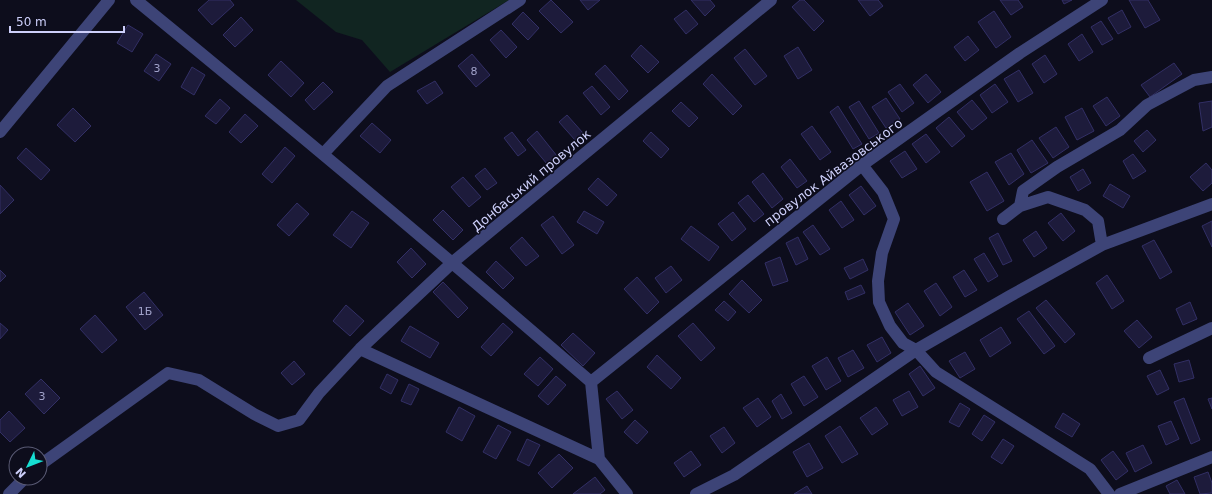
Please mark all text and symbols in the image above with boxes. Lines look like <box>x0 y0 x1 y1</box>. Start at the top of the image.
scale bar <box>10 8 124 34</box>
text: 50 m <box>16 15 47 29</box>
house number: 3 <box>154 62 161 75</box>
house number: 8 <box>471 65 478 78</box>
street label: провулок Айвазовського <box>761 115 905 229</box>
street label: Донбаський провулок <box>469 126 594 234</box>
house number: 1Б <box>138 305 152 318</box>
house number: 3 <box>39 390 46 403</box>
north arrow <box>8 446 48 486</box>
text: N <box>13 465 29 480</box>

